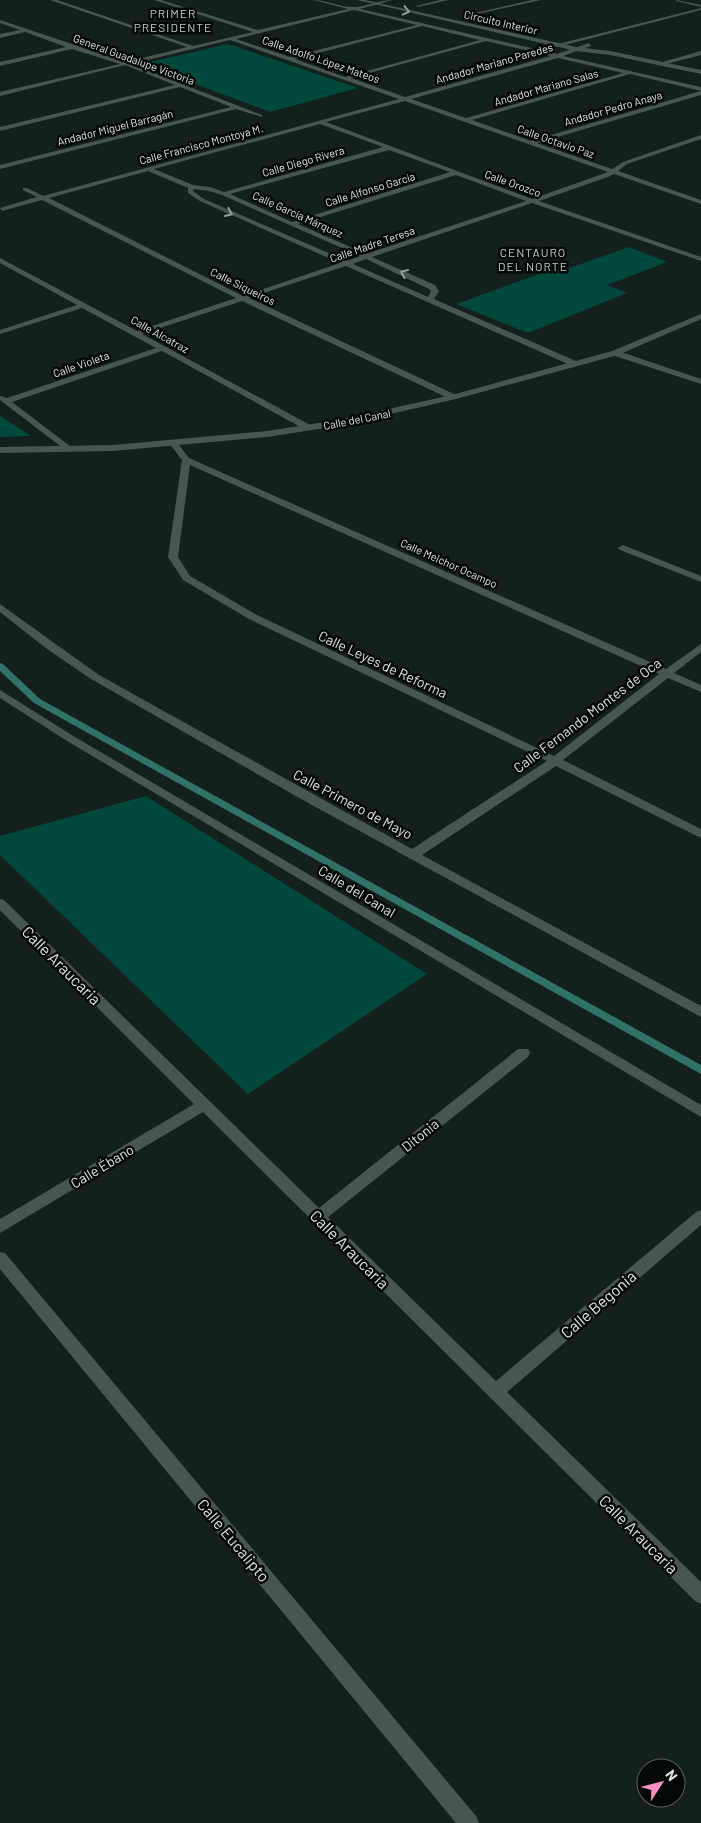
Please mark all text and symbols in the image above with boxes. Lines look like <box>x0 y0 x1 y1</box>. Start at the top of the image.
one-way arrow <box>402 5 411 16</box>
district label: PRIMER PRESIDENTE <box>134 6 212 34</box>
street label: Circuito Interior <box>463 7 539 37</box>
street label: General Guadalupe Victoria <box>72 31 196 87</box>
street label: Calle Adolfo López Mateos <box>260 33 382 85</box>
street label: Andador Mariano Paredes <box>434 40 554 86</box>
street label: Andador Mariano Salas <box>492 66 600 108</box>
street label: Andador Pedro Anaya <box>562 88 664 128</box>
street label: Andador Miguel Barragán <box>56 106 174 148</box>
street label: Calle Francisco Montoya M. <box>138 121 264 167</box>
street label: Calle Octavio Paz <box>516 122 596 160</box>
street label: Calle Diego Rivera <box>260 143 346 179</box>
street label: Calle Orozco <box>483 167 543 199</box>
street label: Calle Alfonso García <box>323 169 417 209</box>
street label: Calle García Márquez <box>251 188 345 240</box>
one-way arrow <box>224 206 233 217</box>
street label: Calle Madre Teresa <box>328 223 416 265</box>
district label: CENTAURO DEL NORTE <box>498 245 568 273</box>
street label: Calle Siqueiros <box>208 265 278 307</box>
one-way arrow <box>400 269 409 280</box>
street label: Calle Alcatraz <box>129 313 191 355</box>
street label: Calle Violeta <box>51 348 111 380</box>
street label: Calle del Canal <box>322 406 392 432</box>
street label: Calle Melchor Ocampo <box>399 536 499 590</box>
street label: Calle Leyes de Reforma <box>316 627 450 701</box>
street label: Calle Fernando Montes de Oca <box>510 654 664 776</box>
street label: Calle Primero de Mayo <box>291 765 415 843</box>
street label: Calle del Canal <box>315 861 399 921</box>
street label: Calle Araucaria <box>19 922 105 1008</box>
street label: Ditonia <box>398 1115 442 1155</box>
street label: Calle Ébano <box>67 1141 137 1191</box>
street label: Calle Araucaria <box>307 1206 393 1292</box>
street label: Calle Begonia <box>556 1266 640 1342</box>
street label: Calle Araucaria <box>596 1491 682 1577</box>
street label: Calle Eucalipto <box>194 1495 274 1585</box>
north arrow <box>636 1758 686 1808</box>
text: N <box>662 1766 682 1784</box>

